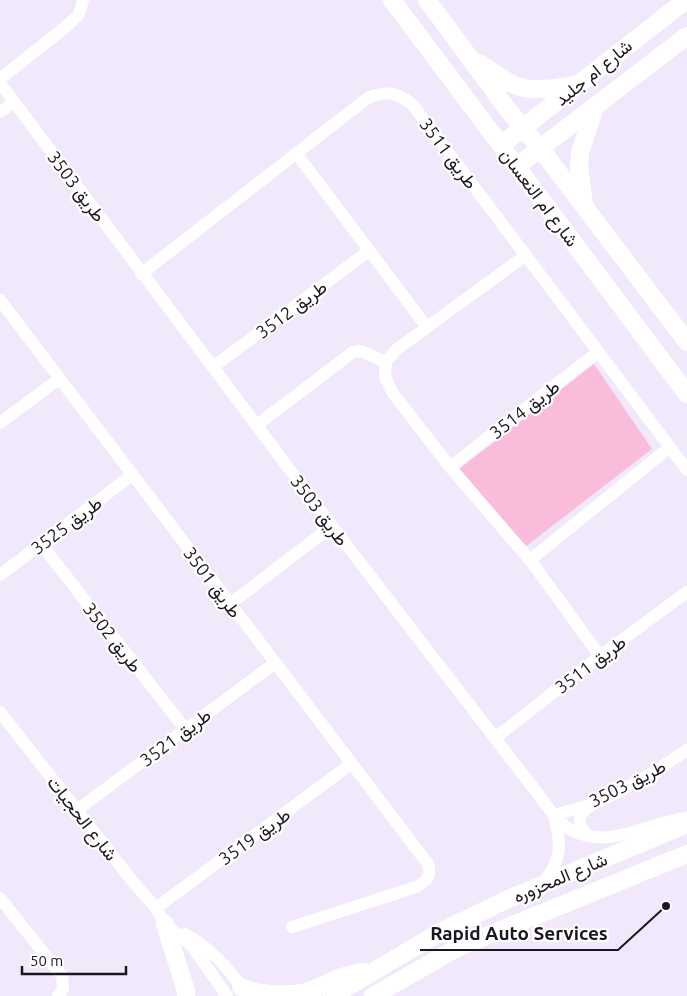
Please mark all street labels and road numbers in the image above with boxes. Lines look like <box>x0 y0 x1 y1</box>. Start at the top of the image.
street label: شارع ام جليد <box>550 35 637 111</box>
street label: طريق 3511 <box>414 114 482 193</box>
street label: شارع ام النعسان <box>494 144 583 252</box>
street label: طريق 3503 <box>42 147 110 226</box>
street label: طريق 3512 <box>252 276 331 344</box>
street label: طريق 3514 <box>485 376 564 444</box>
street label: طريق 3503 <box>285 471 353 550</box>
street label: طريق 3525 <box>27 492 106 560</box>
street label: طريق 3501 <box>178 543 246 622</box>
street label: طريق 3502 <box>78 598 146 677</box>
street label: طريق 3511 <box>551 631 630 699</box>
street label: طريق 3521 <box>136 704 215 772</box>
street label: طريق 3503 <box>586 755 669 813</box>
street label: شارع الحجيات <box>42 772 122 866</box>
street label: طريق 3519 <box>215 804 295 870</box>
street label: شارع المحزوره <box>510 848 611 909</box>

